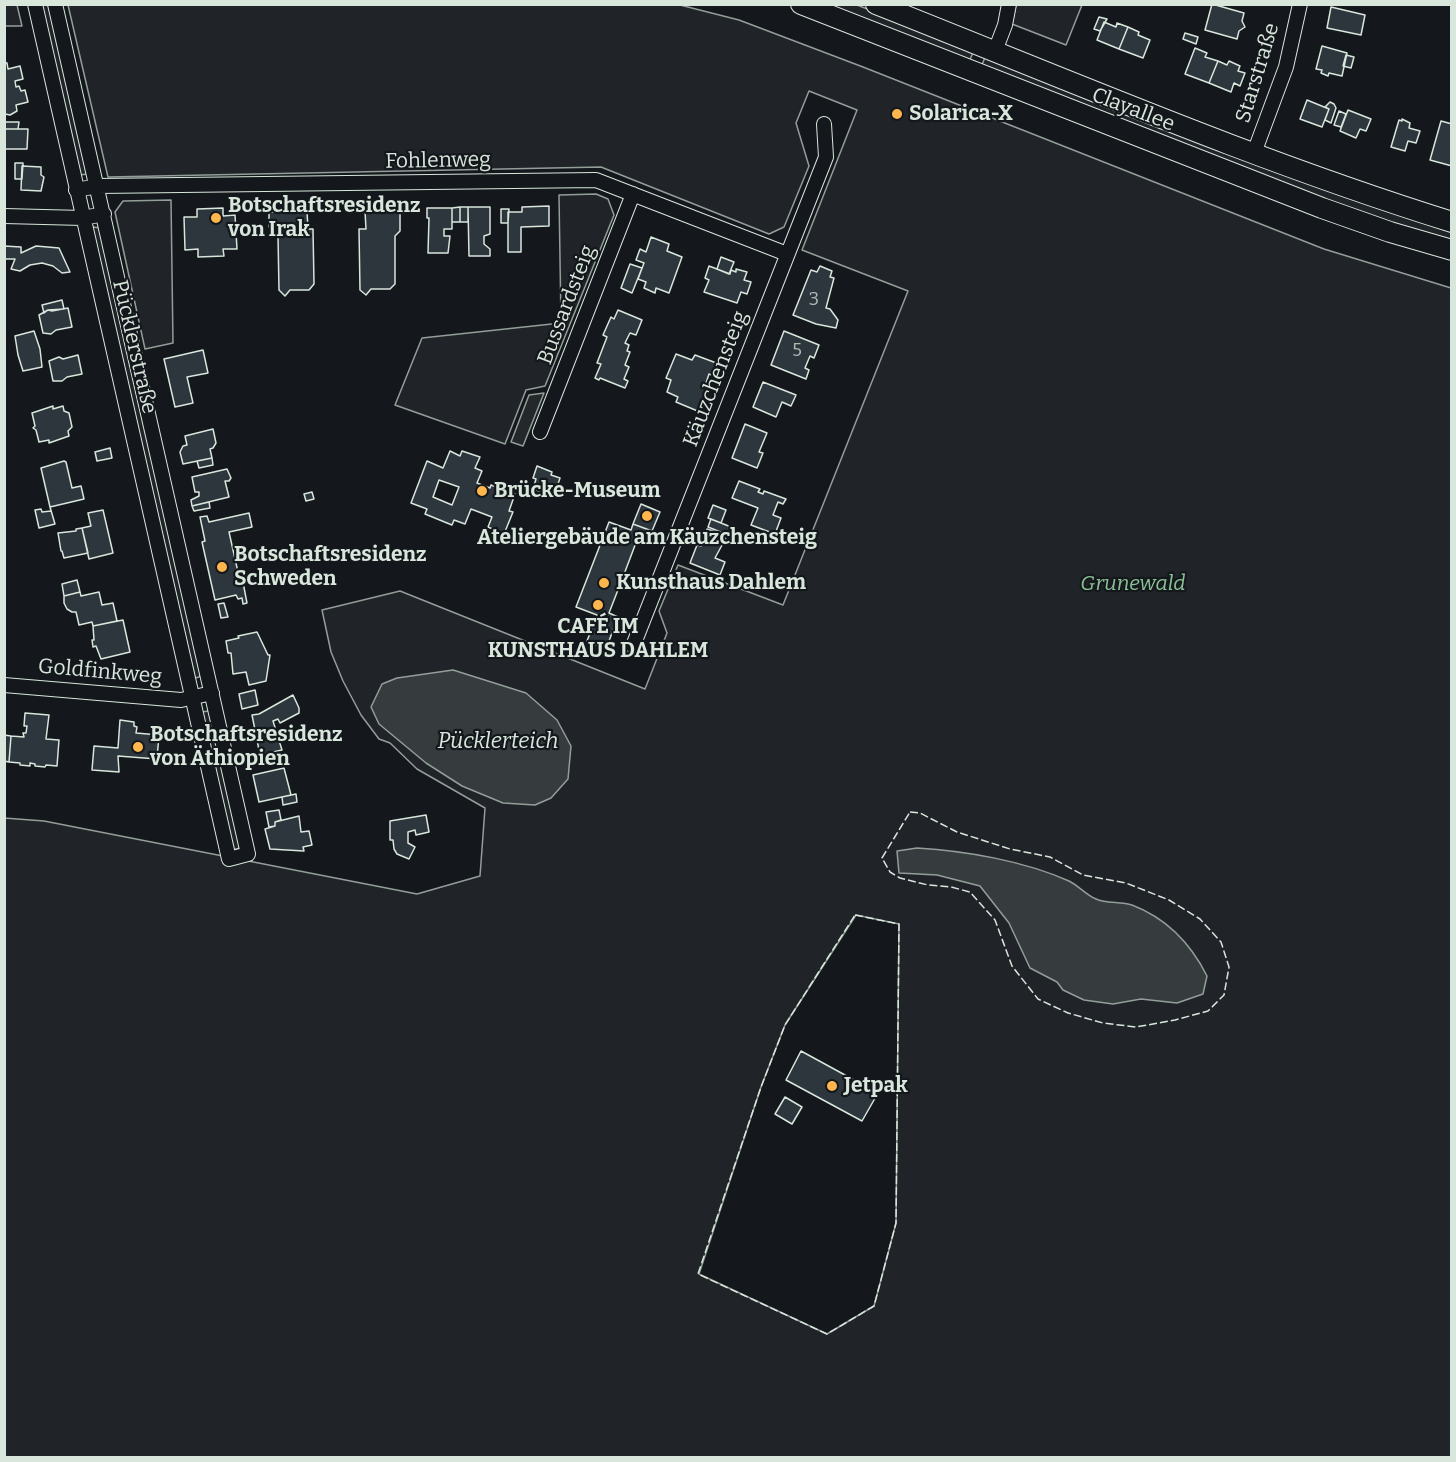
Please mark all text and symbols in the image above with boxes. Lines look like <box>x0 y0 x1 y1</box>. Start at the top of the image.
street label: Starstraße <box>1231 20 1285 126</box>
street label: Clayallee <box>1088 83 1178 137</box>
place label: Solarica-X <box>909 101 1013 127</box>
marker: Solarica-X <box>890 107 904 121</box>
street label: Fohlenweg <box>385 147 491 175</box>
place label: Botschaftsresidenz von Irak <box>228 193 421 243</box>
marker: Botschaftsresidenz von Irak <box>209 211 223 225</box>
street label: Bussardsteig <box>533 242 601 368</box>
street label: Pücklerstraße <box>106 278 162 416</box>
house number: 3 <box>809 289 819 311</box>
street label: Käuzchensteig <box>679 308 753 450</box>
house number: 5 <box>792 340 802 362</box>
place label: Brücke-Museum <box>494 478 661 504</box>
marker: Brücke-Museum <box>475 484 489 498</box>
marker: Ateliergebäude am Käuzchensteig <box>640 509 654 523</box>
place label: Ateliergebäude am Käuzchensteig <box>477 525 817 551</box>
place label: Botschaftsresidenz Schweden <box>234 542 427 592</box>
marker: Botschaftsresidenz Schweden <box>215 560 229 574</box>
place label: Kunsthaus Dahlem <box>616 570 806 596</box>
park label: Grunewald <box>1080 571 1186 597</box>
marker: Kunsthaus Dahlem <box>597 576 611 590</box>
marker: CAFÉ IM KUNSTHAUS DAHLEM <box>591 598 605 612</box>
place label: CAFÉ IM KUNSTHAUS DAHLEM <box>488 614 708 664</box>
street label: Goldfinkweg <box>37 654 163 690</box>
place label: Botschaftsresidenz von Äthiopien <box>150 722 343 772</box>
water label: Pücklerteich <box>437 729 559 755</box>
marker: Botschaftsresidenz von Äthiopien <box>131 740 145 754</box>
place label: Jetpak <box>844 1073 908 1099</box>
marker: Jetpak <box>825 1079 839 1093</box>

